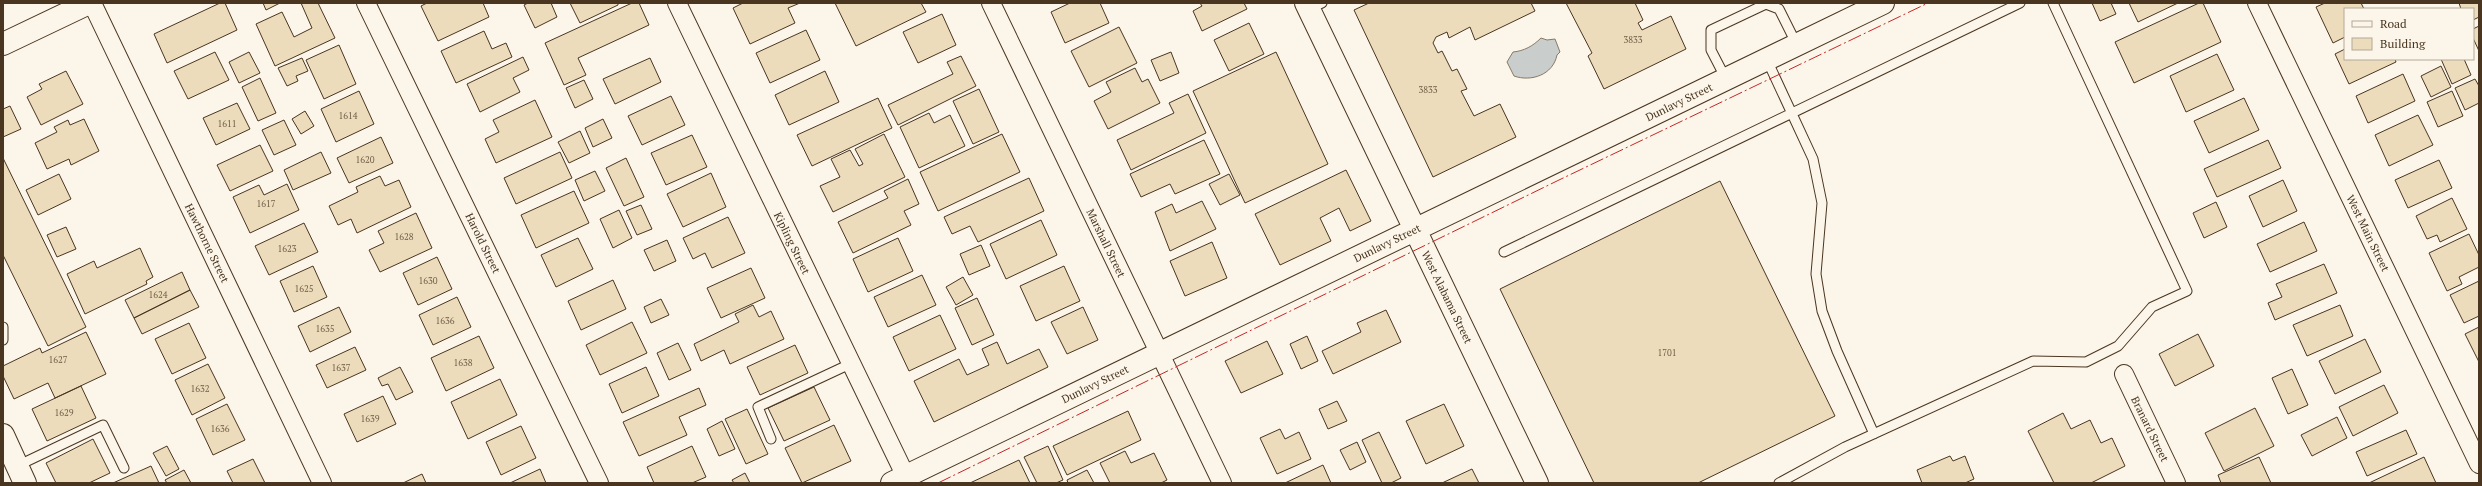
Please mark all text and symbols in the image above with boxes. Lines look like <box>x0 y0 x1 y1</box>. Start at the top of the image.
legend <box>2344 8 2474 60</box>
text: Road <box>2380 16 2407 31</box>
house number: 3833 <box>1623 34 1643 46</box>
text: Building <box>2380 36 2426 51</box>
street label: Dunlavy Street <box>1643 80 1715 124</box>
house number: 3833 <box>1418 84 1438 96</box>
house number: 1614 <box>338 110 358 122</box>
house number: 1611 <box>217 118 237 130</box>
house number: 1620 <box>355 154 375 166</box>
street label: West Main Street <box>2343 192 2393 274</box>
house number: 1617 <box>256 198 276 210</box>
street label: Hawthorne Street <box>182 201 232 285</box>
street label: Marshall Street <box>1083 206 1129 280</box>
street label: Kipling Street <box>771 210 813 276</box>
street label: Harold Street <box>462 211 504 275</box>
street label: Dunlavy Street <box>1351 221 1423 265</box>
house number: 1628 <box>394 231 414 243</box>
house number: 1623 <box>277 243 297 255</box>
street label: West Alabama Street <box>1418 248 1476 346</box>
house number: 1630 <box>418 275 438 287</box>
house number: 1625 <box>294 283 314 295</box>
house number: 1624 <box>148 289 168 301</box>
house number: 1636 <box>435 315 455 327</box>
house number: 1635 <box>315 323 335 335</box>
house number: 1701 <box>1657 347 1677 359</box>
house number: 1627 <box>48 354 68 366</box>
house number: 1638 <box>453 357 473 369</box>
house number: 1637 <box>331 362 351 374</box>
street label: Dunlavy Street <box>1059 362 1131 406</box>
house number: 1632 <box>190 383 210 395</box>
street label: Branard Street <box>2128 394 2172 464</box>
house number: 1629 <box>54 407 74 419</box>
house number: 1639 <box>360 413 380 425</box>
house number: 1636 <box>210 423 230 435</box>

